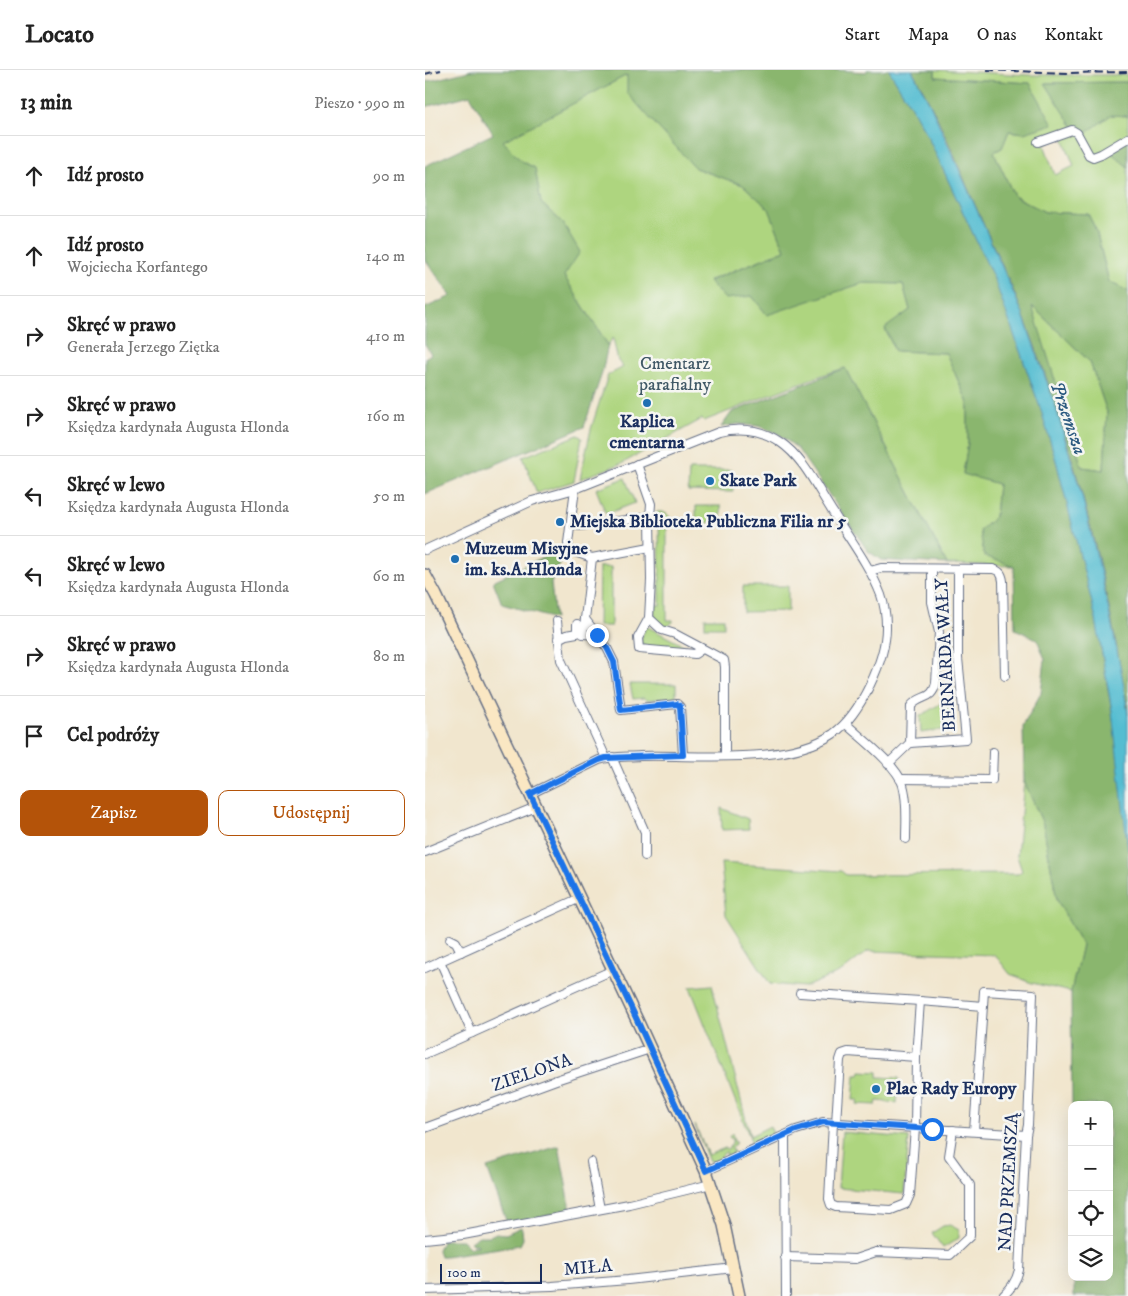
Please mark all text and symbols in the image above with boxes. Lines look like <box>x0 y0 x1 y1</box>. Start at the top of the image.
text: Locato <box>25 20 94 50</box>
text: Start <box>845 24 880 46</box>
text: Mapa <box>908 24 949 46</box>
text: O nas <box>977 24 1016 46</box>
text: Kontakt <box>1044 24 1103 46</box>
text: 13 min <box>20 90 72 116</box>
text: Pieszo · 990 m <box>314 93 405 113</box>
icon: ahead <box>20 162 48 190</box>
text: Idź prosto <box>67 164 144 187</box>
text: 90 m <box>373 166 405 186</box>
text: Idź prosto <box>67 234 144 257</box>
icon: ahead <box>20 242 48 270</box>
text: 140 m <box>366 246 405 266</box>
text: Wojciecha Korfantego <box>67 257 208 277</box>
text: Skręć w prawo <box>67 314 176 337</box>
icon: right <box>20 322 48 350</box>
text: 410 m <box>366 326 405 346</box>
text: Generała Jerzego Ziętka <box>67 337 220 357</box>
park label: Cmentarz parafialny <box>638 353 711 396</box>
water label: Przemsza <box>1045 378 1091 458</box>
text: Skręć w prawo <box>67 394 176 417</box>
marker: Kaplica cmentarna <box>641 397 653 409</box>
icon: right <box>20 402 48 430</box>
text: 160 m <box>367 406 405 426</box>
place label: Kaplica cmentarna <box>609 411 685 454</box>
text: Księdza kardynała Augusta Hlonda <box>67 417 289 437</box>
place label: Skate Park <box>720 470 798 492</box>
text: Skręć w lewo <box>67 474 165 497</box>
marker: Skate Park <box>704 475 716 487</box>
icon: left <box>20 482 48 510</box>
text: 50 m <box>373 486 405 506</box>
text: Księdza kardynała Augusta Hlonda <box>67 497 289 517</box>
place label: Miejska Biblioteka Publiczna Filia nr 5 <box>570 511 846 533</box>
marker: Miejska Biblioteka Publiczna Filia nr 5 <box>554 516 566 528</box>
place label: Muzeum Misyjne im. ks.A.Hlonda <box>465 538 589 581</box>
marker: Muzeum Misyjne im. ks.A.Hlonda <box>449 553 461 565</box>
text: Skręć w lewo <box>67 554 165 577</box>
icon: left <box>20 562 48 590</box>
text: 60 m <box>373 566 405 586</box>
text: Księdza kardynała Augusta Hlonda <box>67 577 289 597</box>
street label: BERNARDA WAŁY <box>931 577 961 732</box>
route end <box>586 624 609 647</box>
text: Skręć w prawo <box>67 634 176 657</box>
icon: right <box>20 642 48 670</box>
text: 80 m <box>373 646 405 666</box>
text: Księdza kardynała Augusta Hlonda <box>67 657 289 677</box>
icon: arrive <box>20 722 48 750</box>
text: Cel podróży <box>67 724 159 747</box>
button: Zapisz <box>20 790 208 836</box>
button: Udostępnij <box>218 790 405 836</box>
street label: ZIELONA <box>489 1049 575 1097</box>
place label: Plac Rady Europy <box>886 1078 1017 1100</box>
marker: Plac Rady Europy <box>870 1083 882 1095</box>
map controls <box>1068 1101 1113 1281</box>
button: + <box>1068 1101 1113 1146</box>
street label: NAD PRZEMSZĄ <box>994 1112 1024 1252</box>
route start <box>921 1118 944 1141</box>
button: − <box>1068 1146 1113 1191</box>
button: locate <box>1068 1191 1113 1236</box>
button: layers <box>1068 1236 1113 1281</box>
street label: MIŁA <box>563 1255 614 1281</box>
scale bar <box>440 1261 543 1284</box>
text: 100 m <box>447 1264 481 1282</box>

